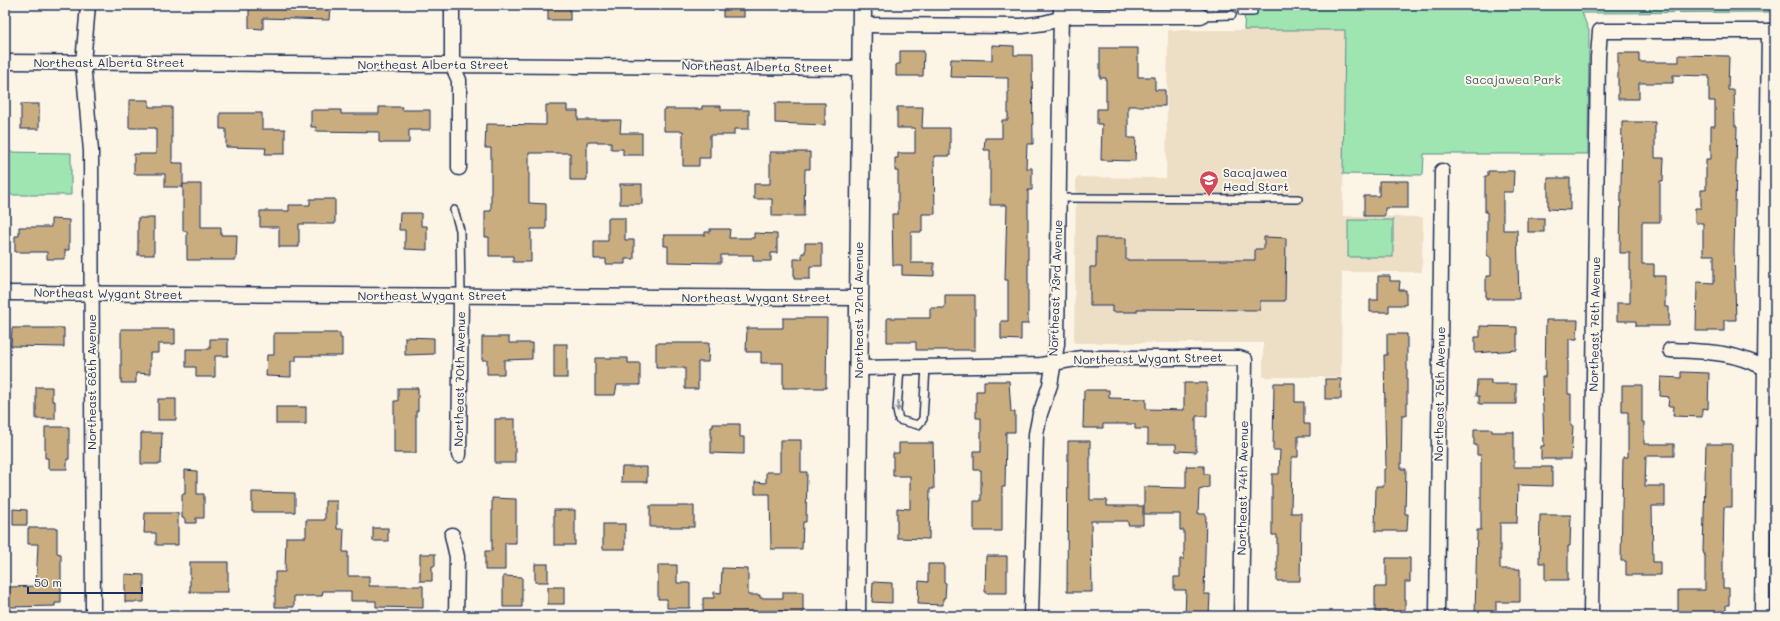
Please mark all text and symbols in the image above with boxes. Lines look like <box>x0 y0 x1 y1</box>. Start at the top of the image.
street label: Northeast Alberta Street <box>33 54 185 70</box>
street label: Northeast Alberta Street <box>357 56 509 72</box>
street label: Northeast Alberta Street <box>681 57 833 75</box>
park label: Sacajawea Park <box>1465 71 1561 87</box>
place label: Sacajawea Head Start <box>1223 164 1289 194</box>
school or university icon: Sacajawea Head Start <box>1198 169 1220 197</box>
street label: Northeast 73rd Avenue <box>1045 219 1065 357</box>
street label: Northeast 72nd Avenue <box>850 242 866 378</box>
street label: Northeast 76th Avenue <box>1585 256 1603 392</box>
street label: Northeast Wygant Street <box>33 284 183 302</box>
street label: Northeast Wygant Street <box>357 287 507 303</box>
street label: Northeast Wygant Street <box>681 289 831 305</box>
street label: Northeast 70th Avenue <box>450 311 468 447</box>
street label: Northeast 68th Avenue <box>83 314 99 450</box>
street label: Northeast 75th Avenue <box>1430 326 1448 462</box>
street label: Northeast Wygant Street <box>1073 349 1223 367</box>
one-way arrow <box>895 400 901 413</box>
street label: Northeast 74th Avenue <box>1233 420 1251 556</box>
scale bar <box>28 569 142 595</box>
text: 50 m <box>34 574 62 590</box>

